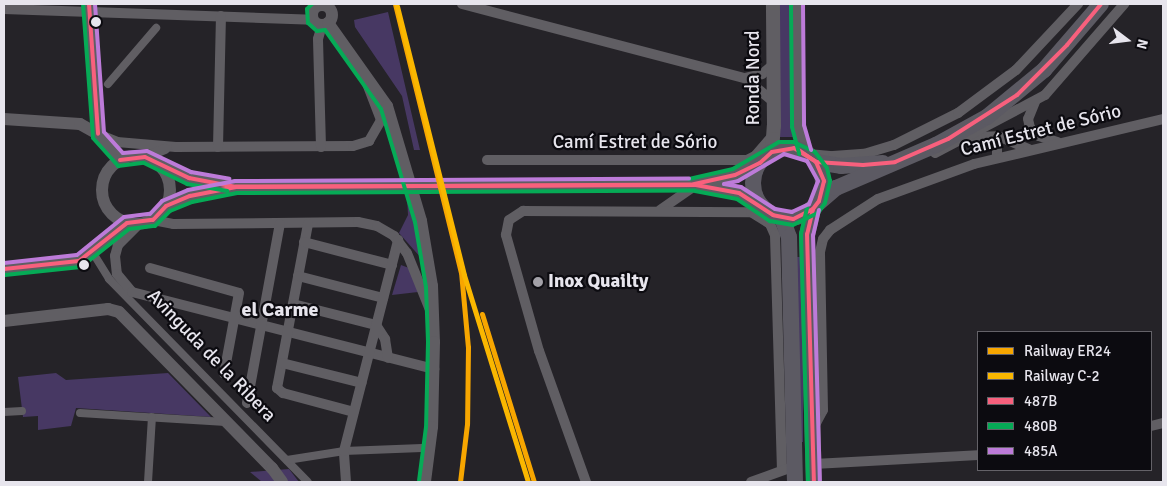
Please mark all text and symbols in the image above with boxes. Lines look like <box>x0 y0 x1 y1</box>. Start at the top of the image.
north arrow <box>1102 15 1152 65</box>
unlabelled marker <box>91 17 101 27</box>
street label: Ronda Nord <box>743 31 765 125</box>
text: N <box>1132 37 1151 51</box>
street label: Camí Estret de Sório <box>958 100 1124 162</box>
street label: Camí Estret de Sório <box>553 132 717 154</box>
unlabelled marker <box>79 260 89 270</box>
place label: Inox Quailty <box>548 271 648 293</box>
marker: Inox Quailty <box>532 276 544 288</box>
street label: Avinguda de la Ribera <box>142 285 280 427</box>
district label: el Carme <box>241 297 319 321</box>
legend <box>977 331 1152 471</box>
text: Railway ER24 <box>1024 342 1111 360</box>
text: Railway C-2 <box>1024 367 1100 385</box>
text: 487B <box>1024 392 1057 410</box>
text: 480B <box>1024 417 1057 435</box>
text: 485A <box>1024 442 1057 460</box>

